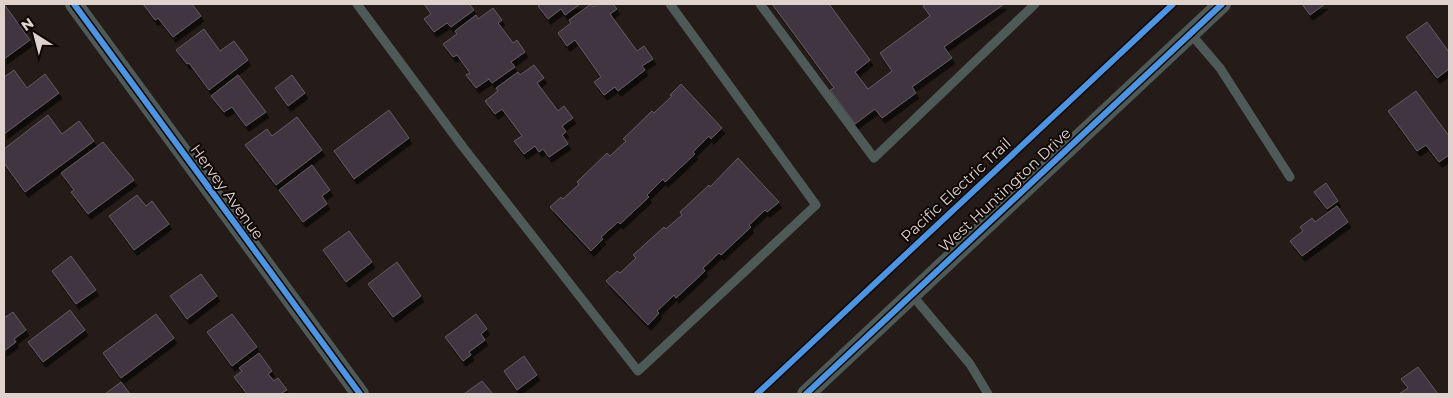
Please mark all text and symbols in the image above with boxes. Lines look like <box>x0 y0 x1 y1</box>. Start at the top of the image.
north arrow <box>10 10 60 60</box>
text: N <box>17 14 37 35</box>
street label: West Huntington Drive <box>935 123 1075 256</box>
street label: Pacific Electric Trail <box>897 134 1015 246</box>
street label: Hervey Avenue <box>186 140 268 243</box>

